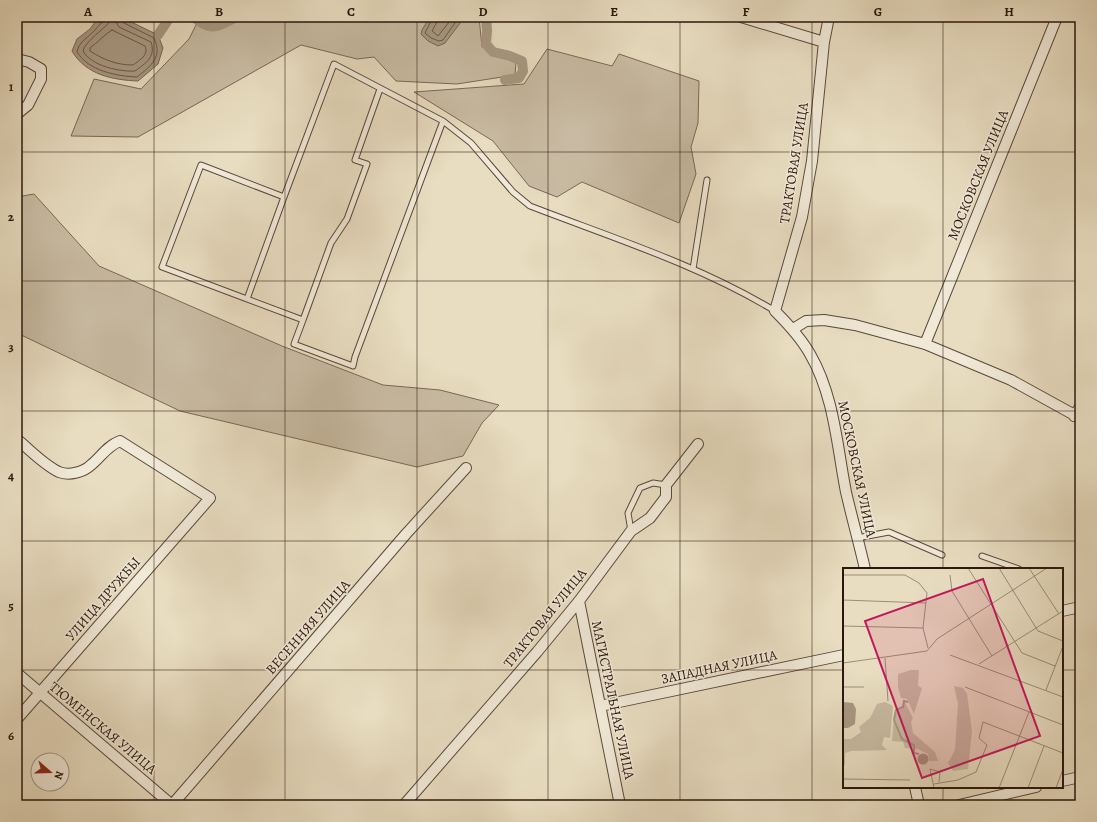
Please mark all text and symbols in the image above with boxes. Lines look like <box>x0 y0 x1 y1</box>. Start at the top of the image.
text: A <box>83 3 93 20</box>
text: B <box>215 3 223 20</box>
text: C <box>347 3 355 20</box>
text: D <box>478 3 488 20</box>
text: E <box>610 3 618 20</box>
text: F <box>743 3 750 20</box>
text: G <box>874 3 882 20</box>
text: H <box>1004 3 1014 20</box>
text: 1 <box>9 78 14 95</box>
street label: ТРАКТОВАЯ УЛИЦА <box>775 100 813 225</box>
street label: МОСКОВСКАЯ УЛИЦА <box>943 106 1013 243</box>
text: 2 <box>8 208 15 225</box>
text: 3 <box>8 338 14 355</box>
street label: МОСКОВСКАЯ УЛИЦА <box>833 399 881 540</box>
text: 4 <box>8 467 14 484</box>
street label: УЛИЦА ДРУЖБЫ <box>61 553 145 645</box>
street label: ТРАКТОВАЯ УЛИЦА <box>499 564 591 672</box>
inset map <box>843 568 1063 788</box>
street label: ВЕСЕННЯЯ УЛИЦА <box>262 575 355 678</box>
text: 5 <box>8 597 14 614</box>
street label: МАГИСТРАЛЬНАЯ УЛИЦА <box>587 619 639 782</box>
street label: ЗАПАДНАЯ УЛИЦА <box>659 645 780 689</box>
street label: ТЮМЕНСКАЯ УЛИЦА <box>45 677 161 779</box>
text: 6 <box>8 727 14 744</box>
north arrow <box>30 752 70 792</box>
text: N <box>51 769 67 782</box>

